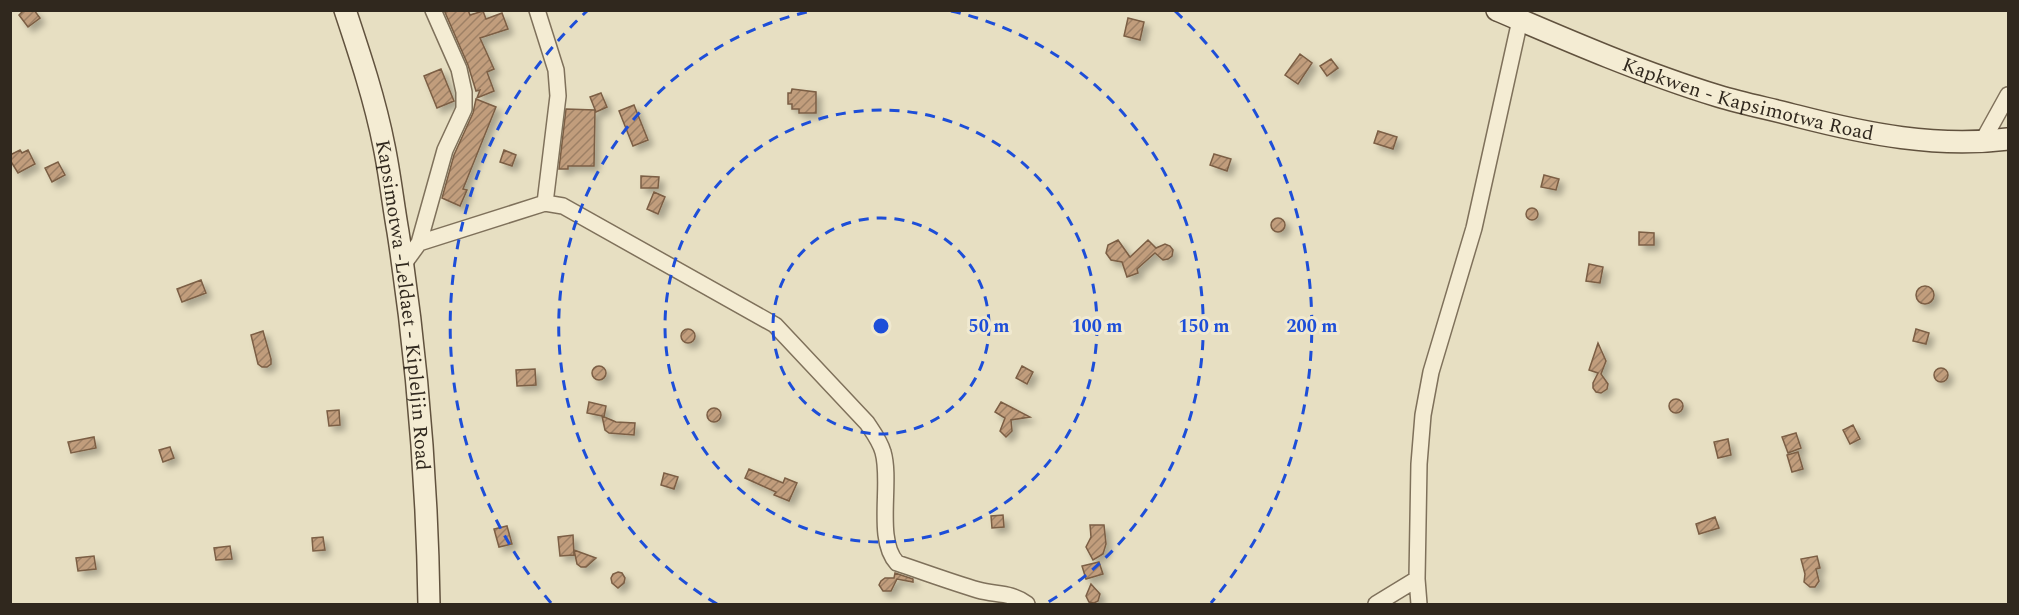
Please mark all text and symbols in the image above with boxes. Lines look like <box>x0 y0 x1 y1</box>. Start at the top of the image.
street label: Kapkwen - Kapsimotwa Road <box>1618 50 1876 149</box>
street label: Kapsimotwa -Leldaet - Kipleljin Road <box>367 137 438 472</box>
text: 50 m <box>969 313 1009 340</box>
text: 100 m <box>1071 313 1123 340</box>
text: 150 m <box>1178 313 1230 340</box>
text: 200 m <box>1286 313 1338 340</box>
centre of rings <box>871 316 891 336</box>

